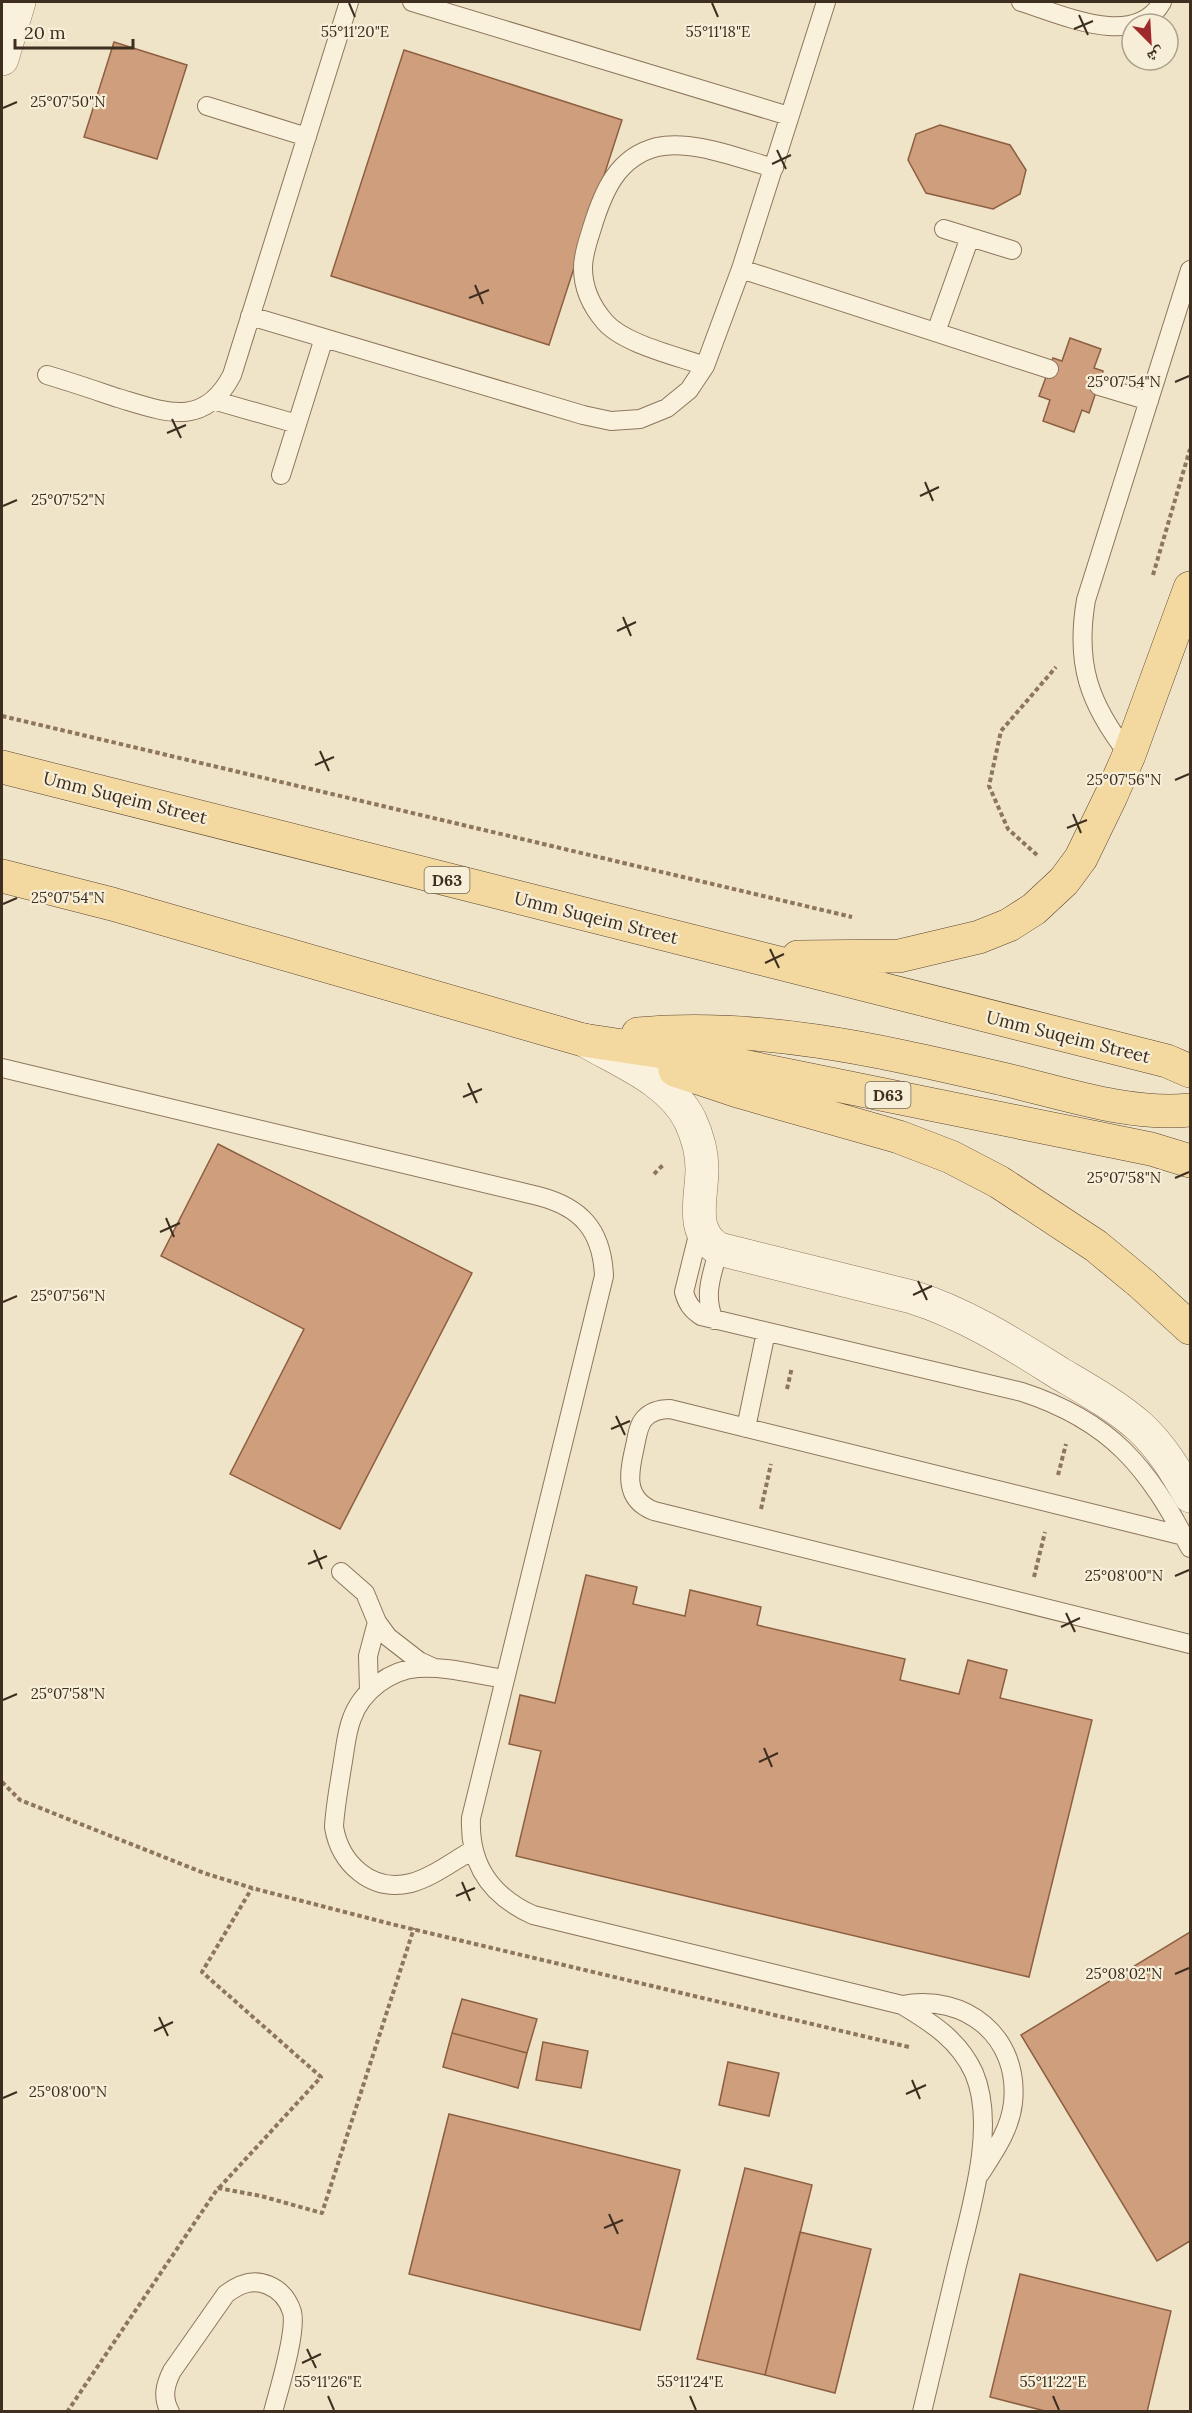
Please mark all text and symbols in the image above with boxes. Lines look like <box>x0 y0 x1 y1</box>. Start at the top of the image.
scale bar <box>15 12 134 50</box>
north arrow <box>1120 12 1180 72</box>
text: 20 m <box>24 21 66 44</box>
text: 55°11'20"E <box>321 22 389 41</box>
text: 55°11'18"E <box>686 22 750 41</box>
text: ش <box>1144 43 1168 68</box>
text: 25°07'50"N <box>30 92 106 111</box>
text: 25°07'54"N <box>1087 372 1161 391</box>
text: 25°07'52"N <box>31 490 105 509</box>
street label: Umm Suqeim Street <box>41 766 210 829</box>
text: 25°07'56"N <box>1087 770 1161 789</box>
road number: D63 <box>424 867 470 893</box>
street label: Umm Suqeim Street <box>512 886 681 949</box>
text: 25°07'54"N <box>31 888 105 907</box>
street label: Umm Suqeim Street <box>984 1005 1153 1068</box>
road number: D63 <box>866 1082 910 1108</box>
text: 25°07'58"N <box>1087 1168 1161 1187</box>
text: 25°07'56"N <box>31 1286 105 1305</box>
text: 25°08'00"N <box>1085 1566 1163 1585</box>
text: 25°07'58"N <box>31 1684 105 1703</box>
text: 25°08'02"N <box>1085 1964 1163 1983</box>
text: 25°08'00"N <box>29 2082 107 2101</box>
text: 55°11'26"E <box>294 2372 362 2391</box>
text: 55°11'24"E <box>657 2372 723 2391</box>
text: 55°11'22"E <box>1019 2372 1087 2391</box>

